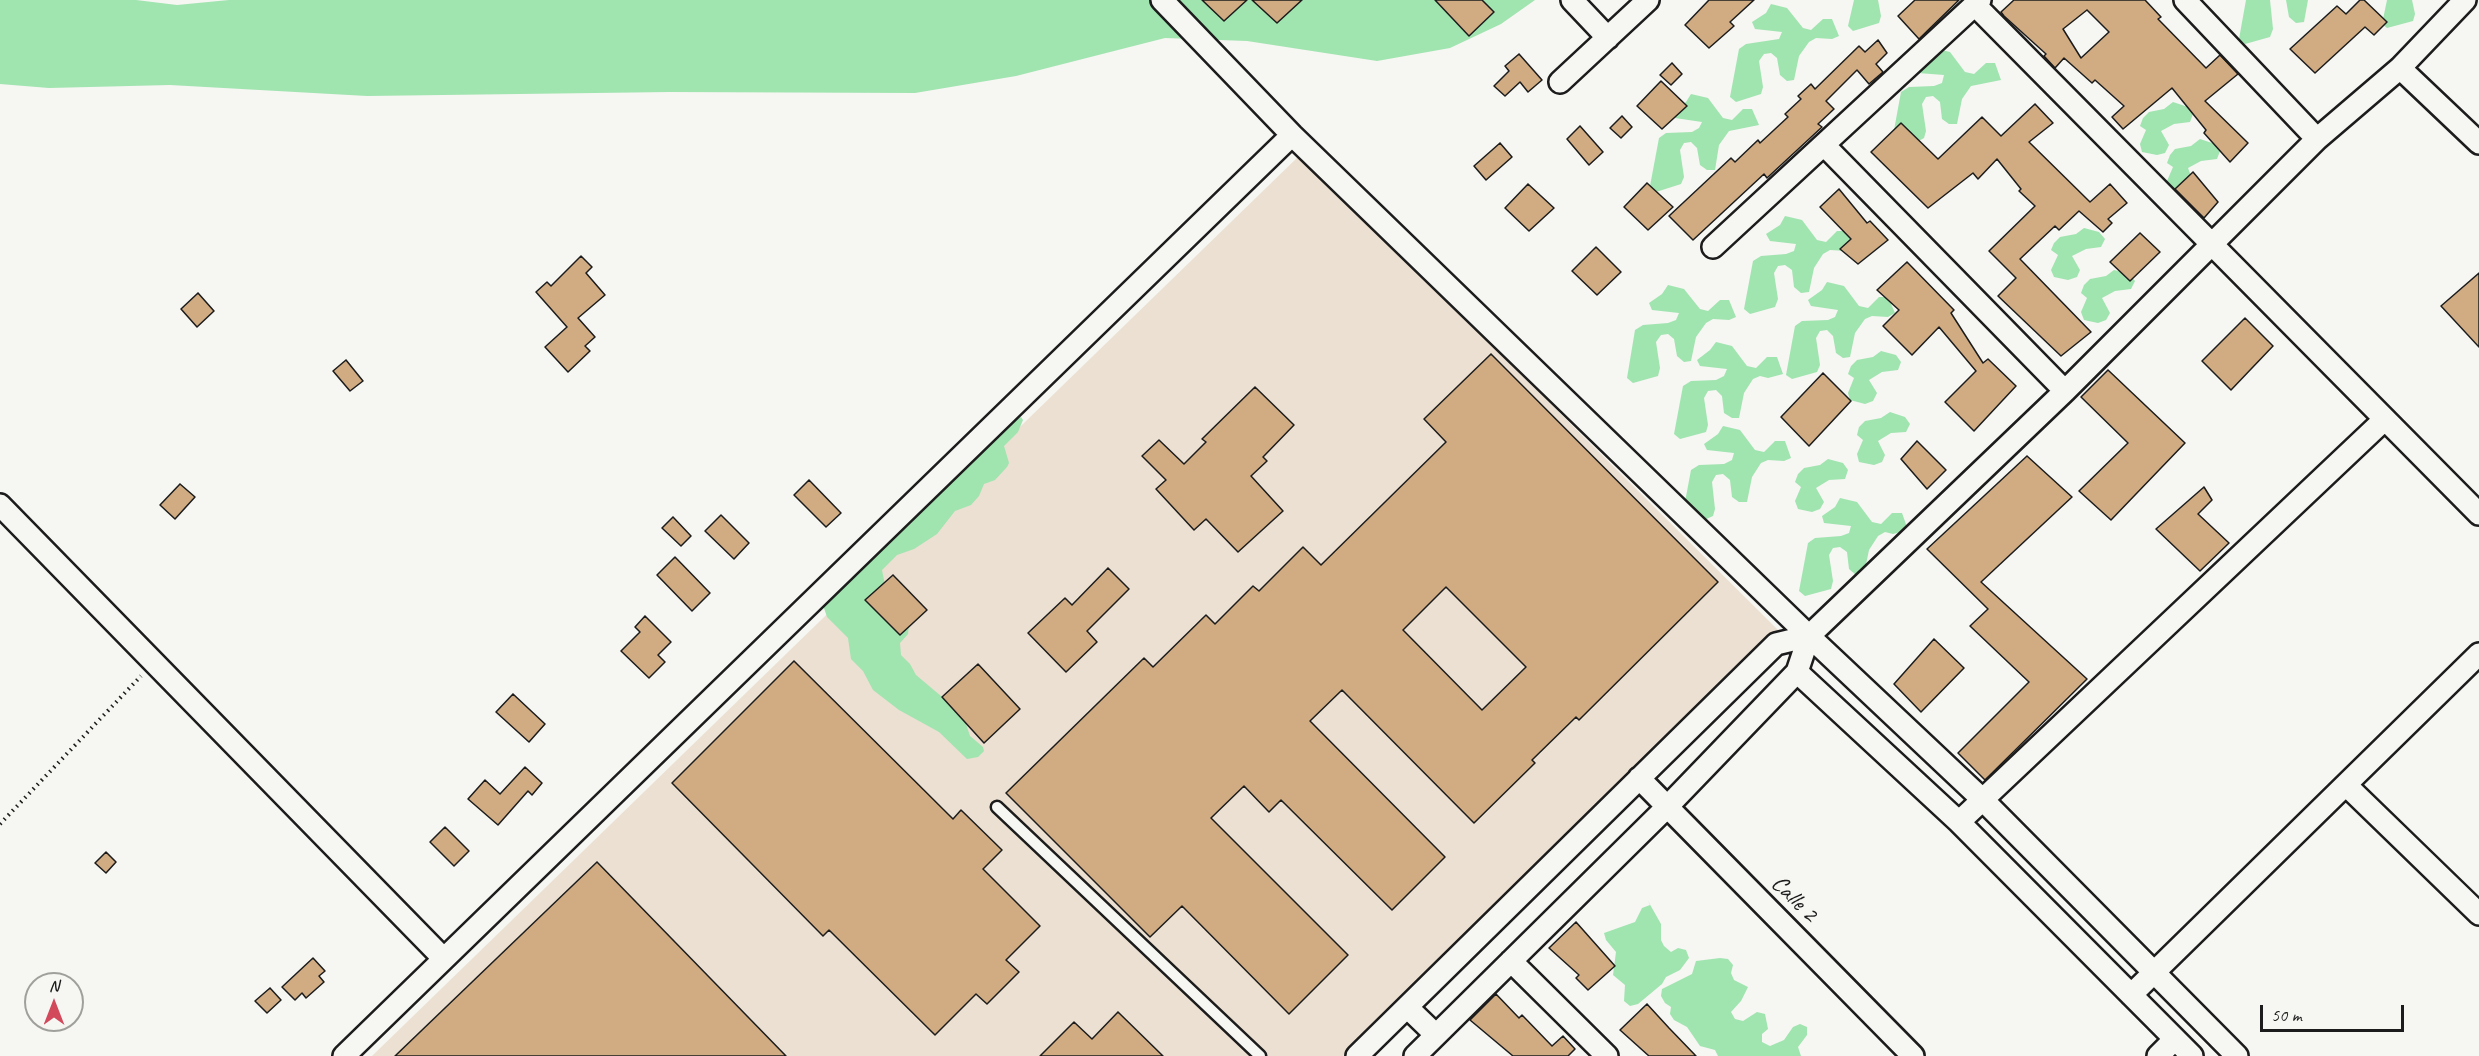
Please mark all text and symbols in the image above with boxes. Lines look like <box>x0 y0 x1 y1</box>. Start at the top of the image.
street label: Calle 2 <box>1765 870 1823 928</box>
north arrow <box>24 972 84 1032</box>
text: N <box>49 976 59 996</box>
scale bar <box>2263 993 2407 1031</box>
text: 50 m <box>2271 1004 2302 1026</box>

